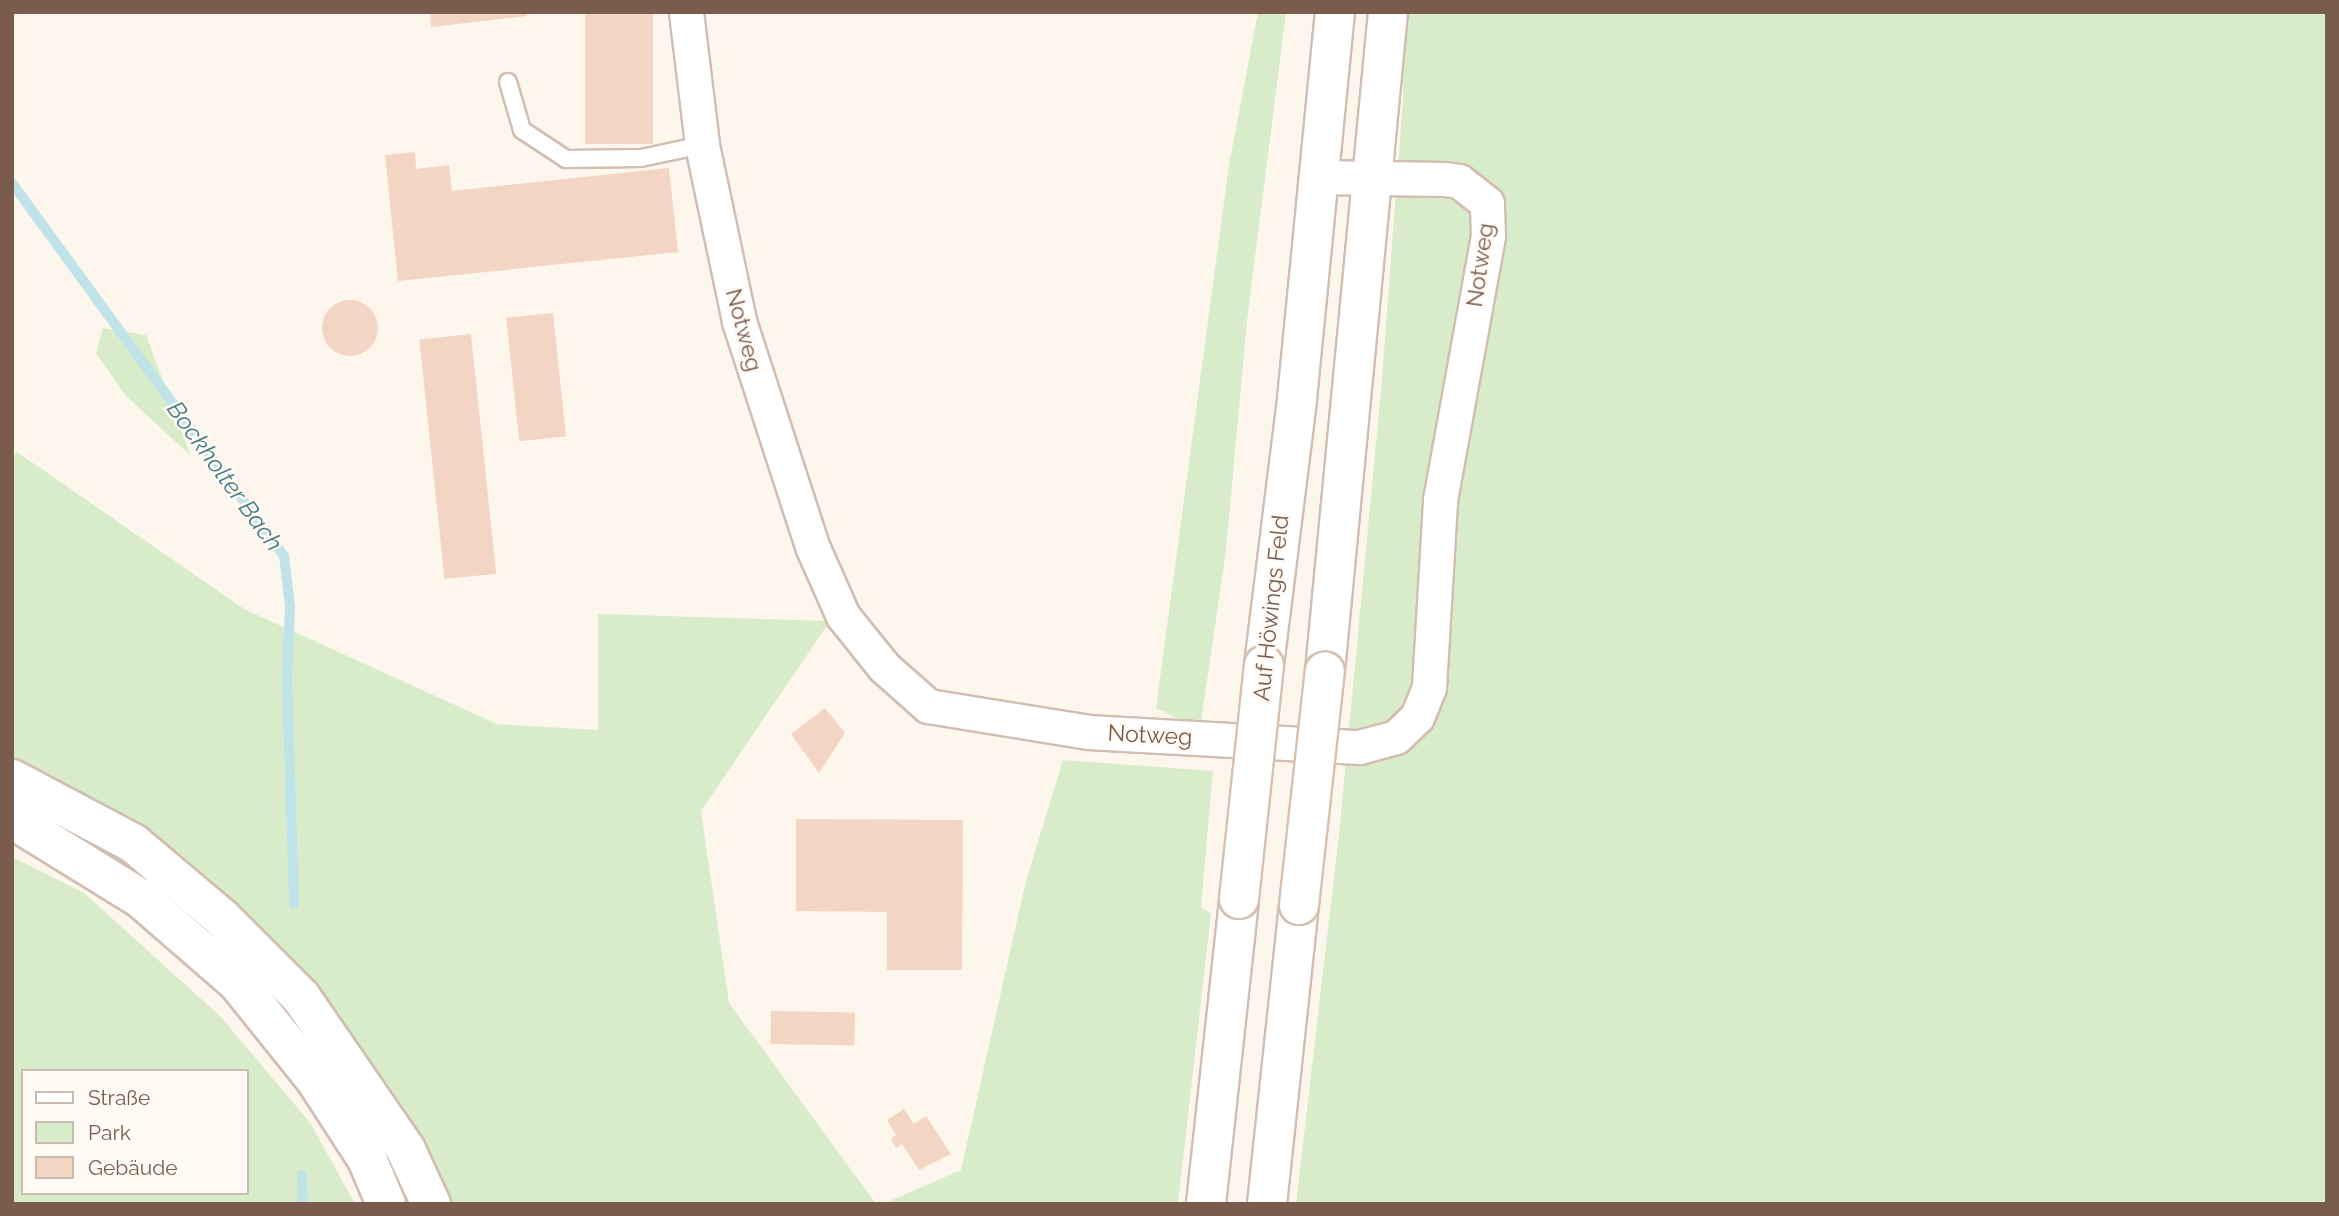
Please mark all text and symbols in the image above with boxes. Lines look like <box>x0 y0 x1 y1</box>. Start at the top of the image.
street label: Notweg <box>1460 221 1500 309</box>
street label: Notweg <box>720 285 768 375</box>
water label: Bockholter Bach <box>161 395 289 557</box>
street label: Auf Höwings Feld <box>1247 513 1295 703</box>
street label: Notweg <box>1107 719 1193 751</box>
legend <box>21 1069 248 1195</box>
text: Straße <box>88 1085 150 1110</box>
text: Park <box>88 1120 131 1145</box>
text: Gebäude <box>88 1155 178 1180</box>

